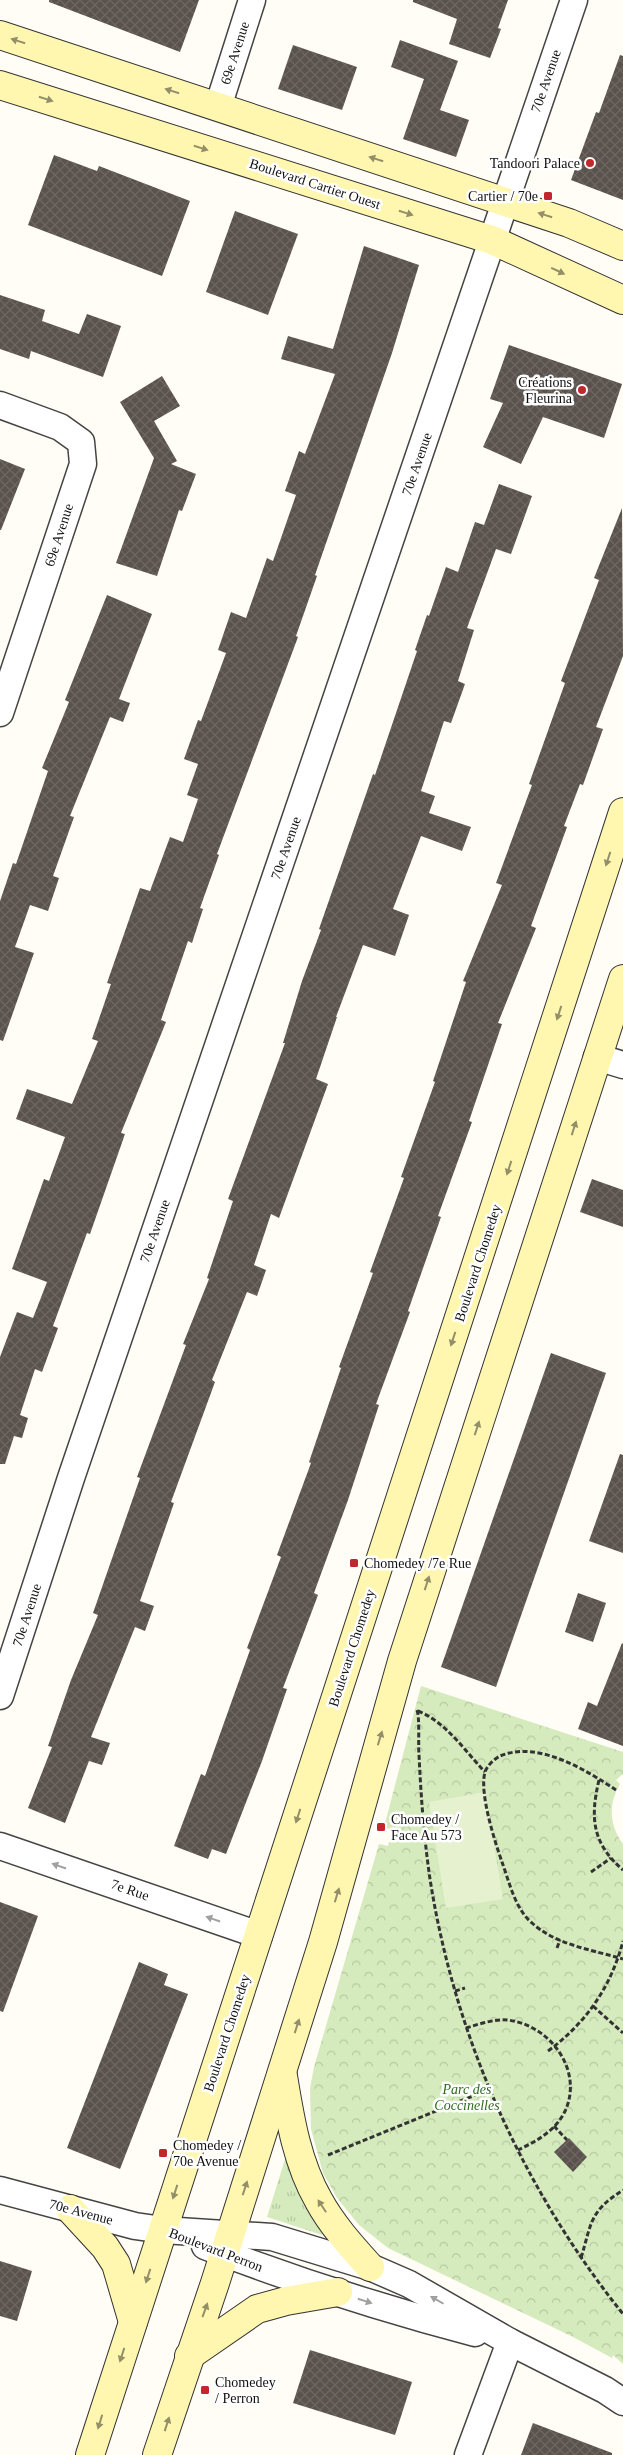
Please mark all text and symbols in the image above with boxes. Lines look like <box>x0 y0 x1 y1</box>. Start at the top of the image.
street label: 69e Avenue <box>218 20 252 86</box>
one-way arrow <box>10 36 25 44</box>
street label: 70e Avenue <box>528 48 564 114</box>
one-way arrow <box>164 87 179 95</box>
one-way arrow <box>39 96 54 104</box>
one-way arrow <box>194 145 209 153</box>
one-way arrow <box>368 155 383 162</box>
street label: Boulevard Cartier Ouest <box>248 156 382 212</box>
place label: Tandoori Palace <box>490 156 580 171</box>
marker: Tandoori Palace <box>584 157 596 169</box>
place label: Cartier / 70e <box>468 189 538 204</box>
marker: Cartier / 70e <box>542 190 554 202</box>
one-way arrow <box>399 210 414 218</box>
one-way arrow <box>537 211 552 219</box>
one-way arrow <box>551 267 565 275</box>
place label: Créations Fleurina <box>518 375 573 406</box>
marker: Créations Fleurina <box>576 384 588 396</box>
street label: 70e Avenue <box>399 431 435 497</box>
street label: 69e Avenue <box>42 502 76 568</box>
street label: 70e Avenue <box>268 815 304 881</box>
one-way arrow <box>604 851 612 866</box>
one-way arrow <box>554 1006 562 1021</box>
one-way arrow <box>571 1120 578 1135</box>
one-way arrow <box>504 1161 512 1176</box>
street label: 70e Avenue <box>137 1198 173 1264</box>
street label: Boulevard Chomedey <box>452 1202 504 1324</box>
one-way arrow <box>449 1332 457 1347</box>
one-way arrow <box>473 1420 481 1435</box>
place label: Chomedey /7e Rue <box>364 1556 471 1571</box>
marker: Chomedey /7e Rue <box>348 1557 360 1569</box>
one-way arrow <box>423 1575 431 1590</box>
street label: 70e Avenue <box>10 1582 44 1648</box>
street label: Boulevard Chomedey <box>326 1587 378 1709</box>
one-way arrow <box>376 1730 384 1745</box>
one-way arrow <box>293 1809 301 1824</box>
place label: Chomedey / Face Au 573 <box>391 1812 462 1843</box>
marker: Chomedey / Face Au 573 <box>375 1821 387 1833</box>
one-way arrow <box>52 1862 67 1869</box>
street label: 7e Rue <box>109 1877 151 1903</box>
one-way arrow <box>334 1887 342 1902</box>
one-way arrow <box>205 1915 220 1923</box>
street label: Boulevard Chomedey <box>201 1972 253 2094</box>
one-way arrow <box>293 2018 301 2033</box>
park label: Parc des Coccinelles <box>434 2082 500 2113</box>
place label: Chomedey / 70e Avenue <box>173 2138 241 2169</box>
marker: Chomedey / 70e Avenue <box>157 2147 169 2159</box>
one-way arrow <box>241 2180 249 2195</box>
one-way arrow <box>171 2185 179 2200</box>
street label: 70e Avenue <box>47 2196 115 2228</box>
one-way arrow <box>318 2199 327 2213</box>
street label: Boulevard Perron <box>167 2225 265 2275</box>
one-way arrow <box>144 2269 152 2284</box>
one-way arrow <box>430 2296 443 2305</box>
one-way arrow <box>358 2298 373 2306</box>
one-way arrow <box>202 2302 209 2317</box>
one-way arrow <box>117 2348 125 2363</box>
place label: Chomedey / Perron <box>215 2375 276 2406</box>
marker: Chomedey / Perron <box>199 2384 211 2396</box>
one-way arrow <box>96 2415 104 2430</box>
one-way arrow <box>163 2416 171 2431</box>

